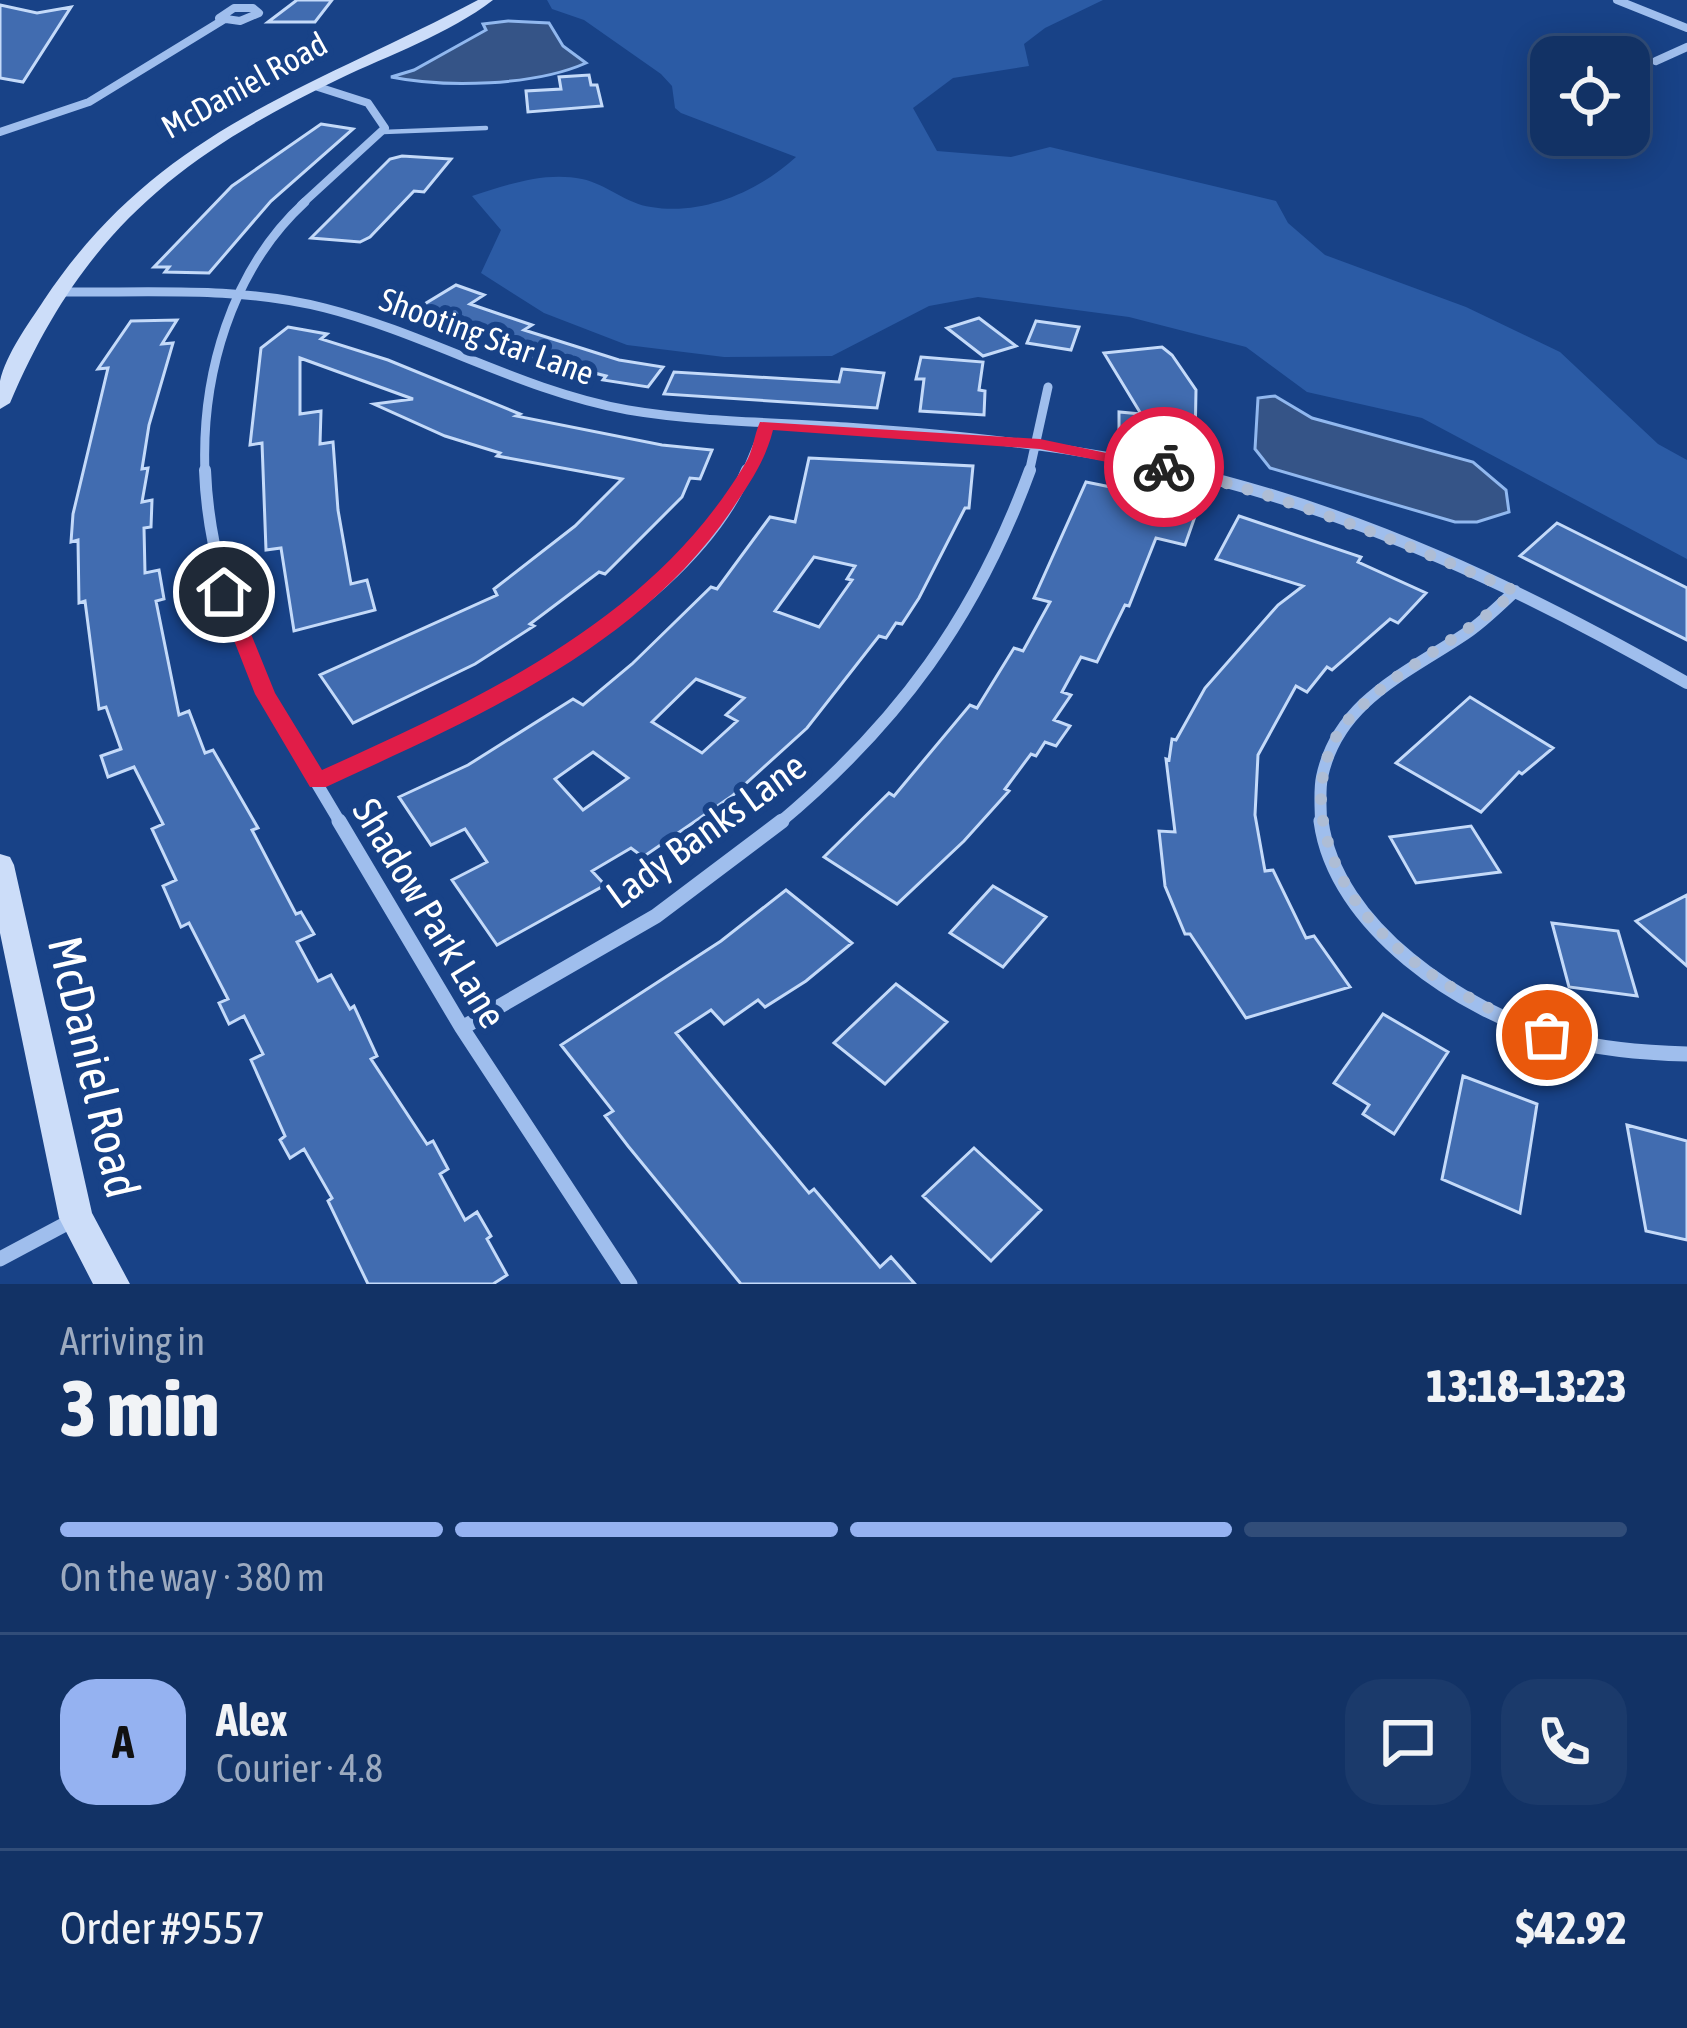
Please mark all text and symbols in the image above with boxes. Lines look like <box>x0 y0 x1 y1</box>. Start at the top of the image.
street label: McDaniel Road <box>155 24 333 146</box>
map controls <box>1530 36 1650 156</box>
button: locate <box>1530 36 1650 156</box>
street label: Shooting Star Lane <box>375 280 599 392</box>
courier <box>1104 407 1224 527</box>
icon: bike <box>1131 434 1197 500</box>
pin <box>173 541 275 643</box>
icon: home <box>191 559 257 625</box>
street label: Lady Banks Lane <box>598 743 814 917</box>
street label: Shadow Park Lane <box>344 791 516 1035</box>
street label: McDaniel Road <box>38 931 151 1203</box>
pin <box>1496 984 1598 1086</box>
icon: bag <box>1514 1002 1580 1068</box>
text: Arriving in <box>60 1319 205 1363</box>
text: 13:18–13:23 <box>1426 1360 1627 1412</box>
text: 3 min <box>60 1363 219 1453</box>
text: On the way · 380 m <box>60 1555 325 1599</box>
button: chat <box>1345 1679 1471 1805</box>
button: phone <box>1501 1679 1627 1805</box>
text: Alex <box>216 1694 288 1746</box>
text: A <box>112 1716 134 1768</box>
text: Courier · 4.8 <box>216 1746 383 1790</box>
text: Order #9557 <box>60 1902 265 1954</box>
text: $42.92 <box>1515 1902 1627 1954</box>

